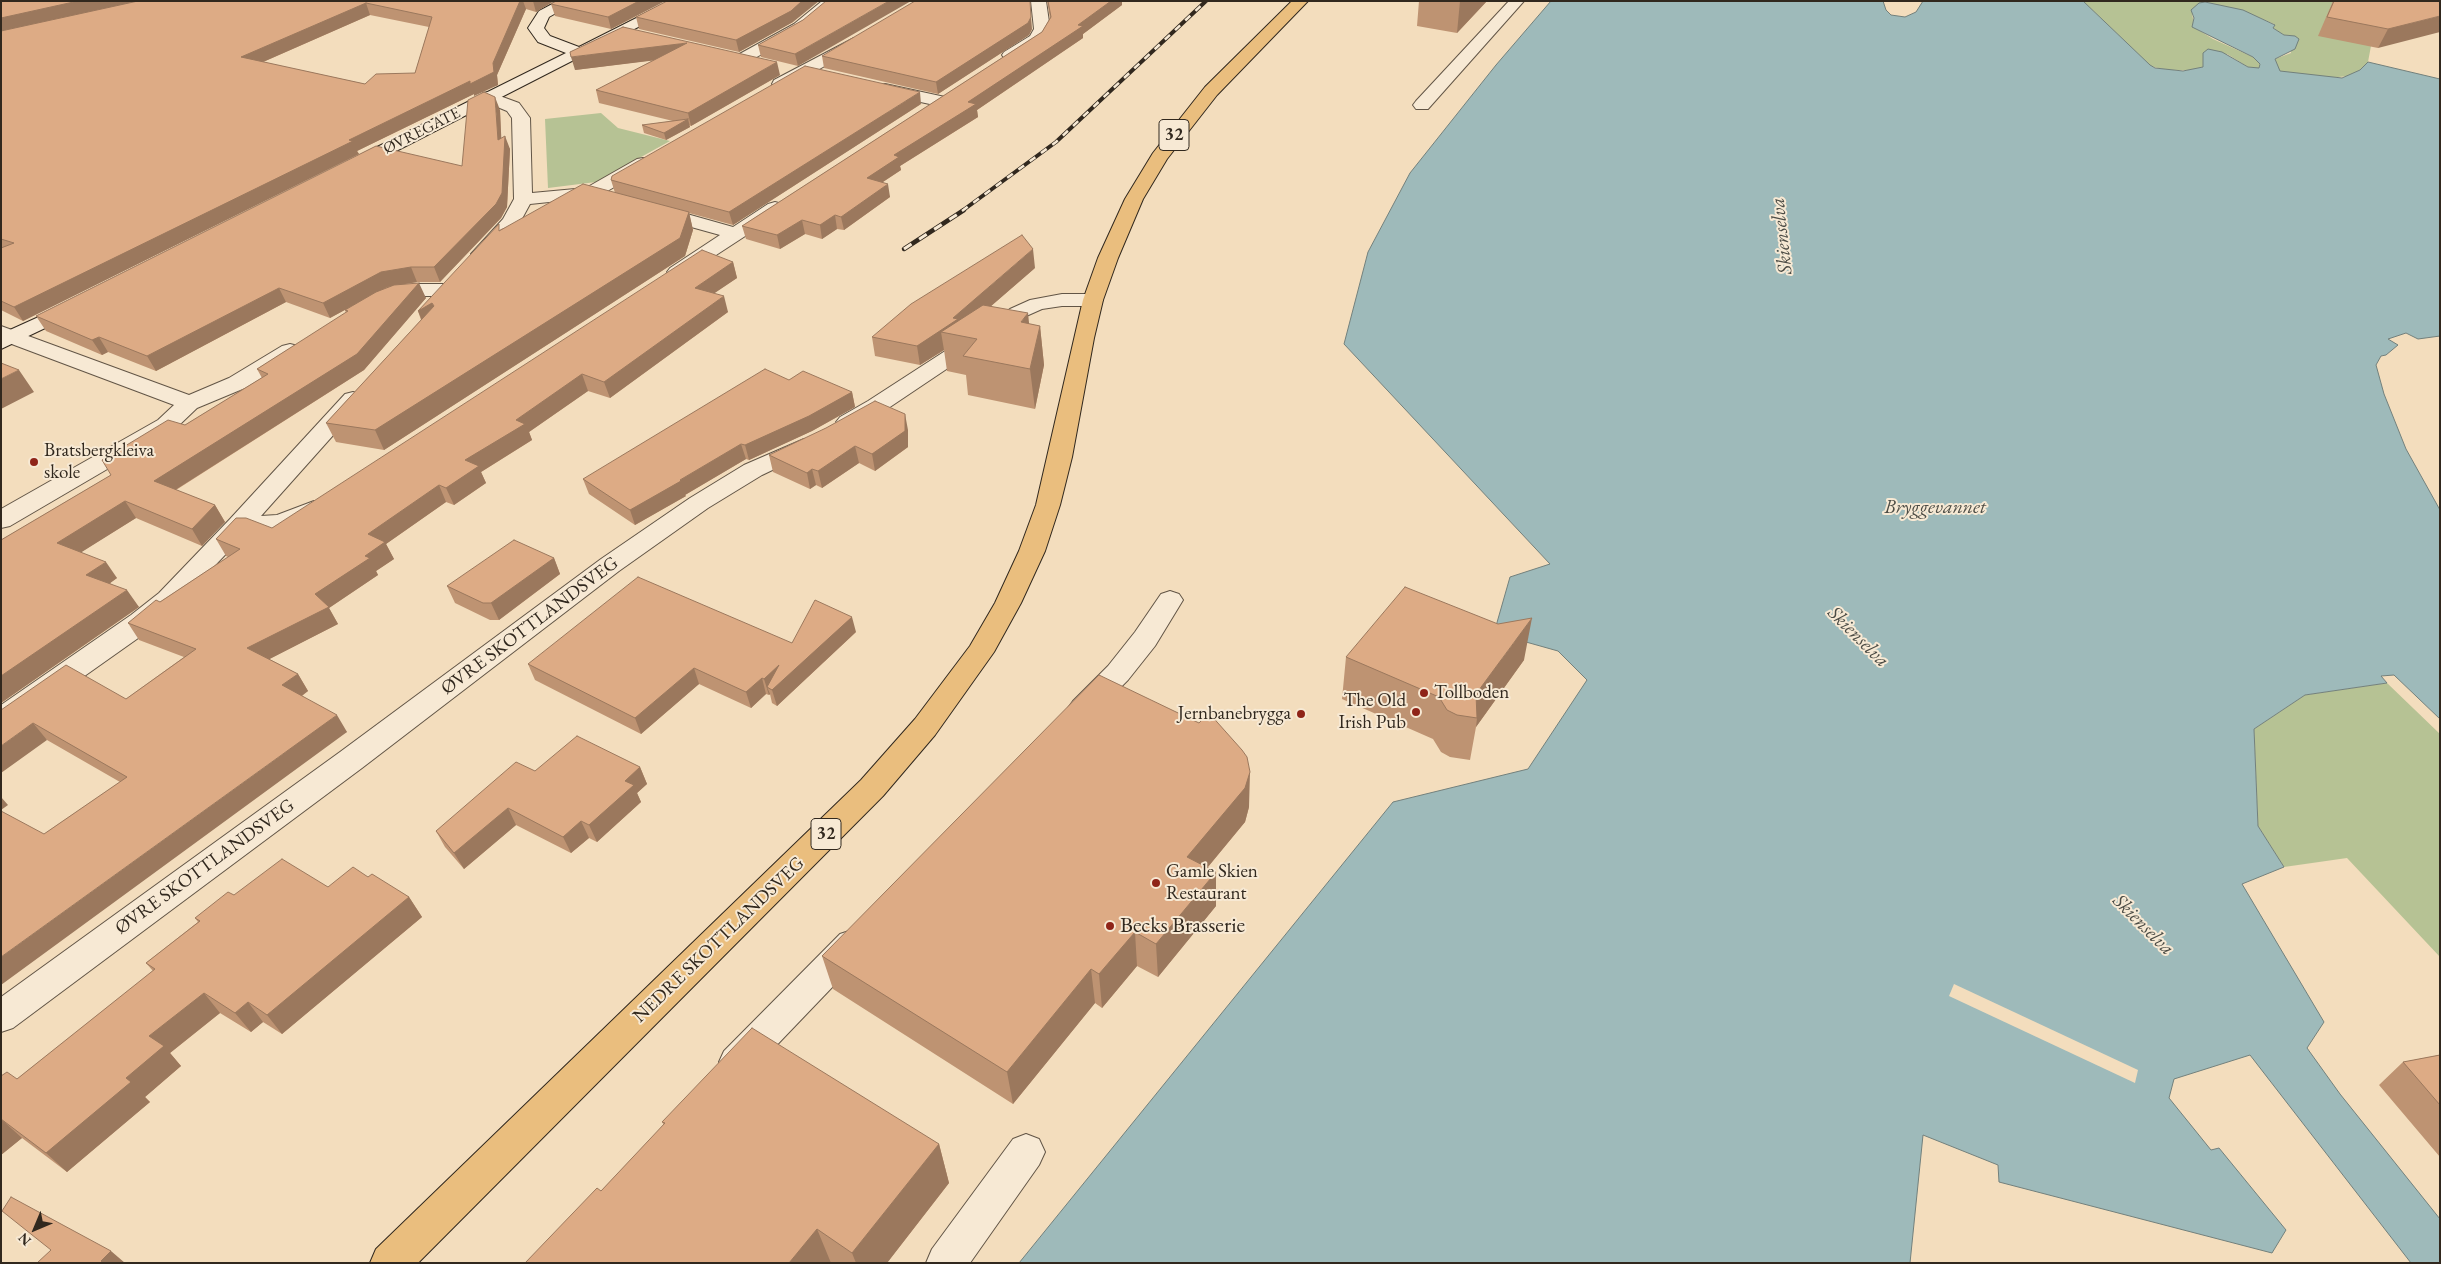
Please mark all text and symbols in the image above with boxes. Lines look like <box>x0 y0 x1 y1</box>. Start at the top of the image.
street label: ØVREGATE <box>380 103 464 159</box>
road number: 32 <box>1159 120 1189 150</box>
water label: Skienselva <box>1766 197 1798 275</box>
place label: Bratsbergkleiva skole <box>44 440 154 484</box>
marker: Bratsbergkleiva skole <box>28 456 40 468</box>
water label: Bryggevannet <box>1884 496 1986 520</box>
street label: ØVRE SKOTTLANDSVEG <box>437 552 623 700</box>
water label: Skienselva <box>1822 601 1894 673</box>
place label: Tollboden <box>1434 682 1509 704</box>
marker: Tollboden <box>1418 687 1430 699</box>
place label: The Old Irish Pub <box>1339 690 1406 734</box>
place label: Jernbanebrygga <box>1178 703 1291 725</box>
marker: The Old Irish Pub <box>1410 706 1422 718</box>
marker: Jernbanebrygga <box>1295 708 1307 720</box>
street label: ØVRE SKOTTLANDSVEG <box>111 794 299 940</box>
road number: 32 <box>811 819 841 850</box>
street label: NEDRE SKOTTLANDSVEG <box>629 852 809 1028</box>
place label: Gamle Skien Restaurant <box>1166 861 1258 905</box>
marker: Gamle Skien Restaurant <box>1150 877 1162 889</box>
water label: Skienselva <box>2107 889 2179 961</box>
place label: Becks Brasserie <box>1120 913 1245 939</box>
marker: Becks Brasserie <box>1104 920 1116 932</box>
north arrow <box>10 1204 60 1254</box>
text: N <box>14 1229 35 1250</box>

